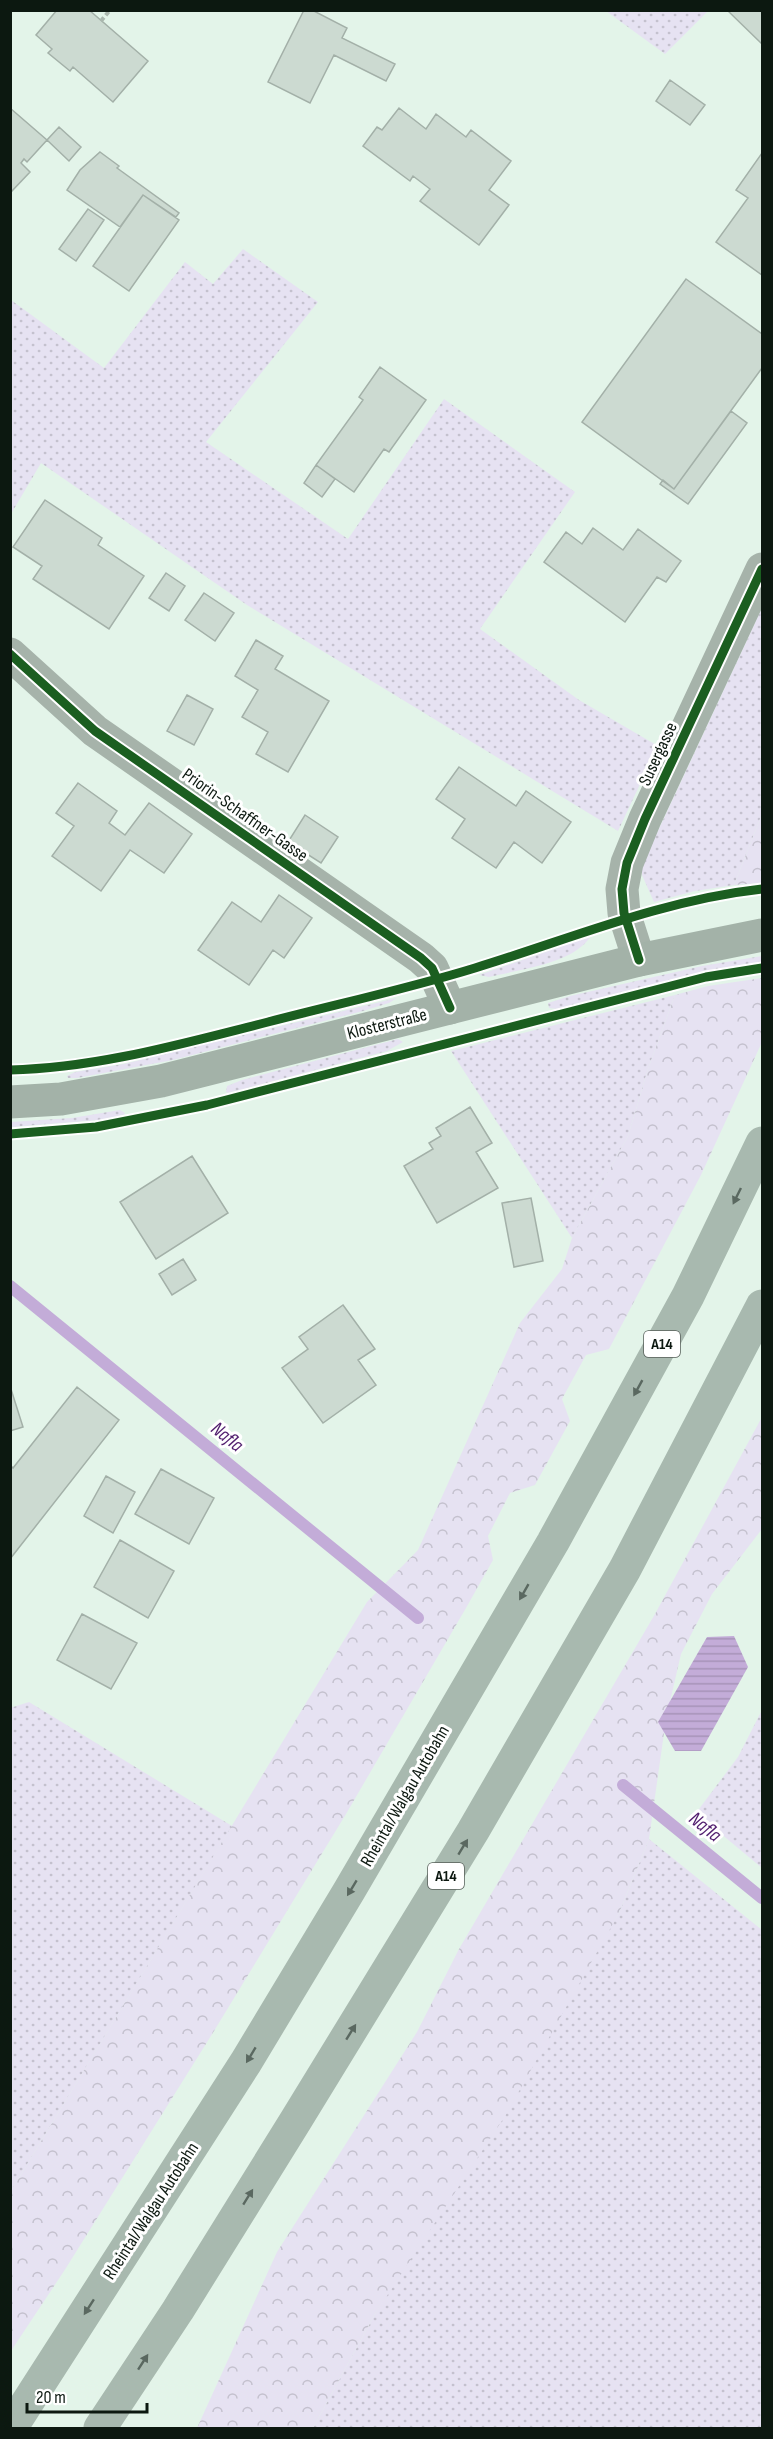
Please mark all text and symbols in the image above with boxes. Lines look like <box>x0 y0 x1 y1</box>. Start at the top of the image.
street label: Susergasse <box>634 719 682 789</box>
street label: Priorin-Schaffner-Gasse <box>178 764 312 866</box>
street label: Klosterstraße <box>345 1004 429 1044</box>
one-way arrow <box>732 1188 742 1205</box>
road number: A14 <box>644 1331 680 1357</box>
one-way arrow <box>633 1380 643 1397</box>
water label: Nafla <box>206 1417 248 1457</box>
one-way arrow <box>519 1584 529 1601</box>
street label: Rheintal/Walgau Autobahn <box>356 1722 454 1870</box>
water label: Nafla <box>684 1807 726 1847</box>
one-way arrow <box>458 1839 469 1855</box>
road number: A14 <box>428 1863 464 1889</box>
one-way arrow <box>347 1879 357 1896</box>
one-way arrow <box>345 2024 356 2040</box>
one-way arrow <box>245 2047 256 2063</box>
street label: Rheintal/Walgau Autobahn <box>99 2138 203 2284</box>
one-way arrow <box>242 2189 253 2206</box>
one-way arrow <box>84 2299 95 2315</box>
one-way arrow <box>138 2354 149 2370</box>
scale bar <box>27 2376 147 2414</box>
text: 20 m <box>36 2387 66 2408</box>

